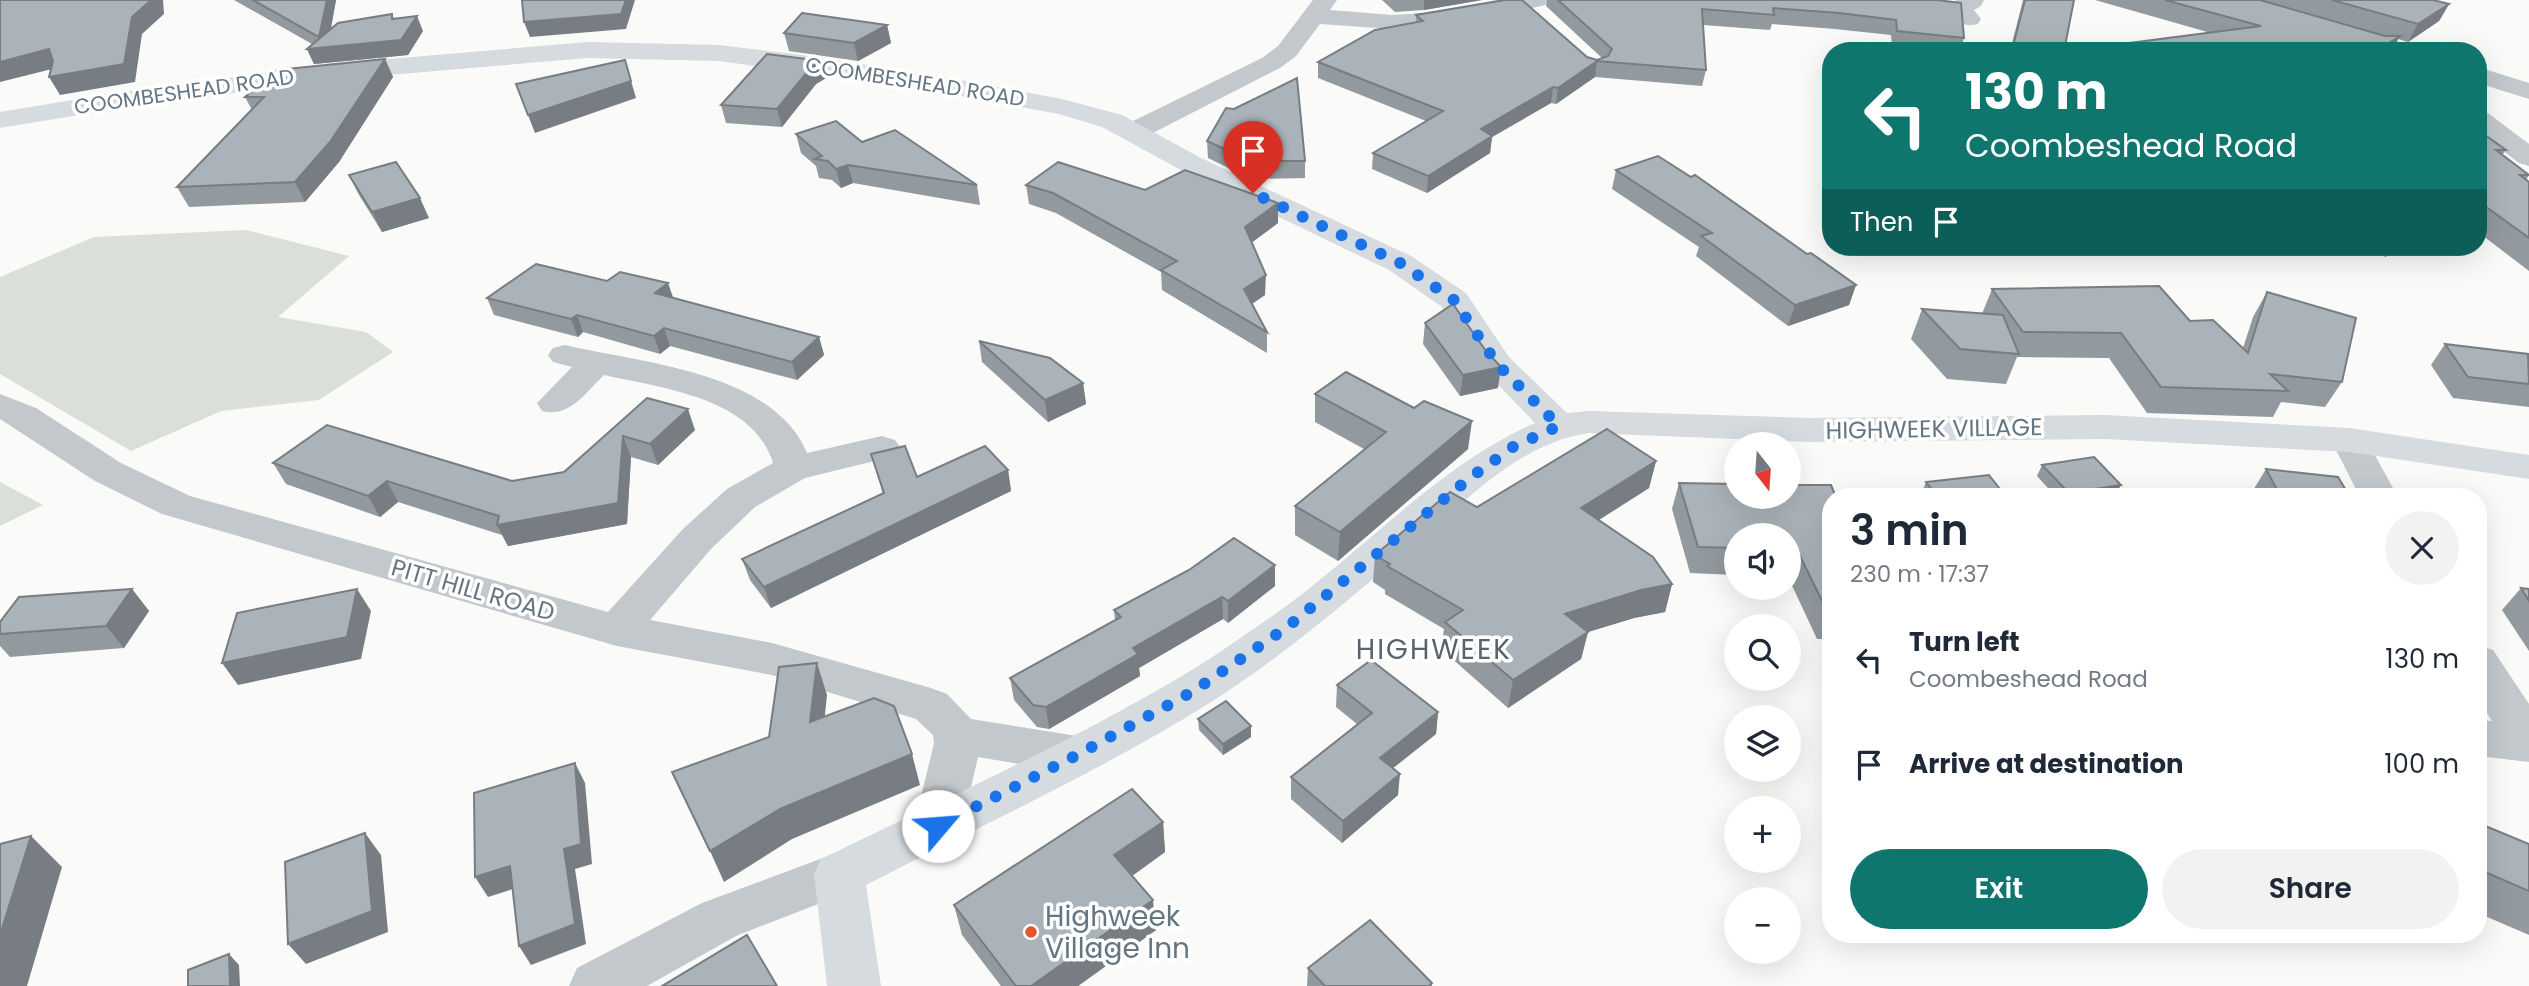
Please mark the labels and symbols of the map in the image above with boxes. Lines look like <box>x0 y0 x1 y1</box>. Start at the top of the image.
street label: COOMBESHEAD ROAD <box>803 50 1027 113</box>
street label: COOMBESHEAD ROAD <box>72 62 296 121</box>
pin <box>1223 121 1283 193</box>
street label: HIGHWEEK VILLAGE <box>1825 410 2043 447</box>
north arrow <box>1724 432 1801 509</box>
street label: PITT HILL ROAD <box>388 550 559 629</box>
district label: HIGHWEEK <box>1356 630 1512 669</box>
position arrow <box>901 789 975 863</box>
place label: Highweek Village Inn <box>1045 897 1190 968</box>
marker: Highweek Village Inn <box>1023 924 1039 940</box>

